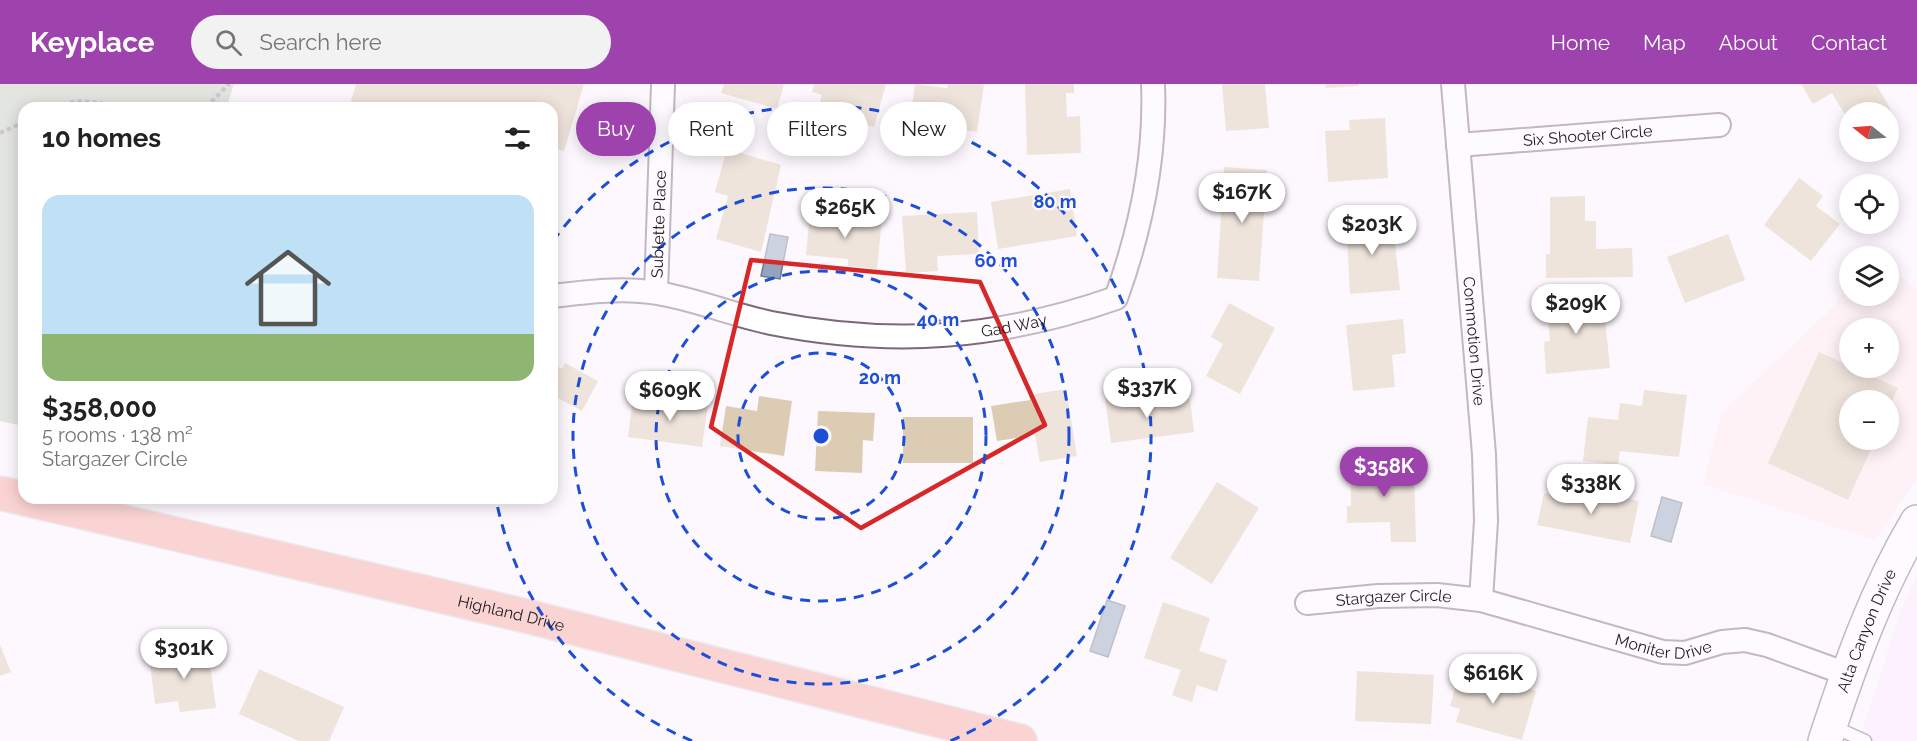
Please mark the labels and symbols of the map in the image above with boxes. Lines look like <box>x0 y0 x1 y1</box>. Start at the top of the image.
north arrow <box>1839 102 1899 162</box>
street label: Six Shooter Circle <box>1522 121 1653 149</box>
street label: Sublette Place <box>647 170 670 278</box>
pin: $167K <box>1200 173 1284 224</box>
pin: $265K <box>803 188 887 239</box>
text: 80 m <box>1033 191 1077 212</box>
pin: $203K <box>1330 205 1414 256</box>
text: 60 m <box>974 250 1018 271</box>
street label: Commotion Drive <box>1460 276 1489 406</box>
pin: $209K <box>1534 284 1618 335</box>
text: 40 m <box>917 309 959 330</box>
street label: Gad Way <box>980 309 1049 341</box>
text: 20 m <box>859 367 901 388</box>
pin: $337K <box>1105 368 1189 419</box>
pin: $609K <box>628 371 712 422</box>
centre of rings <box>811 426 831 446</box>
pin: $358K <box>1342 447 1426 498</box>
pin: $338K <box>1549 464 1633 515</box>
street label: Alta Canyon Drive <box>1833 565 1900 695</box>
street label: Stargazer Circle <box>1335 585 1453 610</box>
street label: Highland Drive <box>456 591 567 635</box>
pin: $301K <box>142 629 226 680</box>
street label: Moniter Drive <box>1613 629 1714 663</box>
pin: $616K <box>1451 654 1535 705</box>

